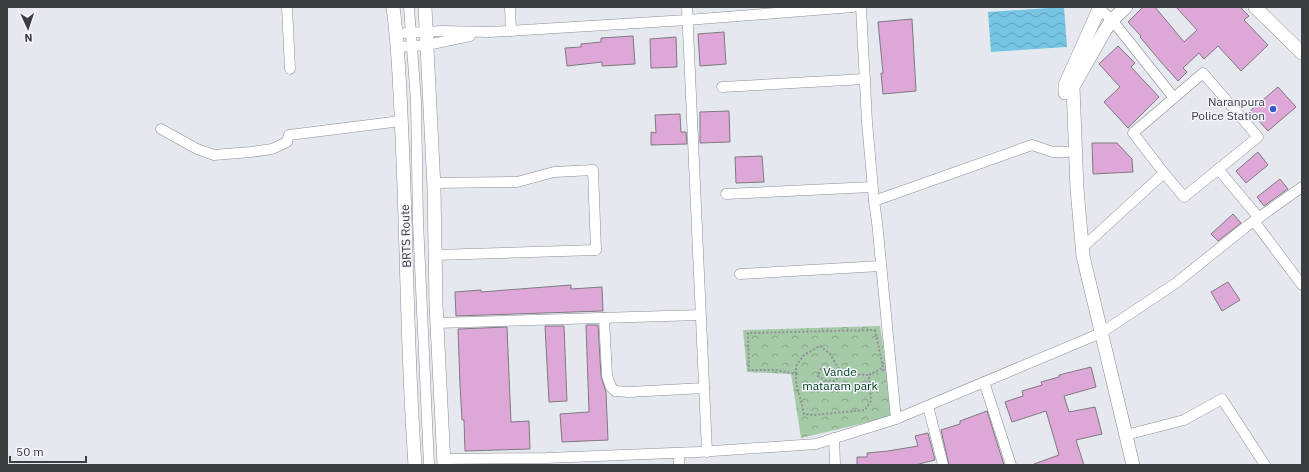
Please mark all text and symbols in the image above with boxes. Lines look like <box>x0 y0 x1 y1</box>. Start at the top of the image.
north arrow <box>8 8 48 48</box>
text: N <box>24 31 33 45</box>
place label: Naranpura Police Station <box>1191 94 1266 123</box>
marker: Naranpura Police Station <box>1268 104 1278 114</box>
street label: BRTS Route <box>397 204 414 268</box>
park label: Vande mataram park <box>802 364 879 393</box>
scale bar <box>10 438 86 464</box>
text: 50 m <box>16 444 44 459</box>

